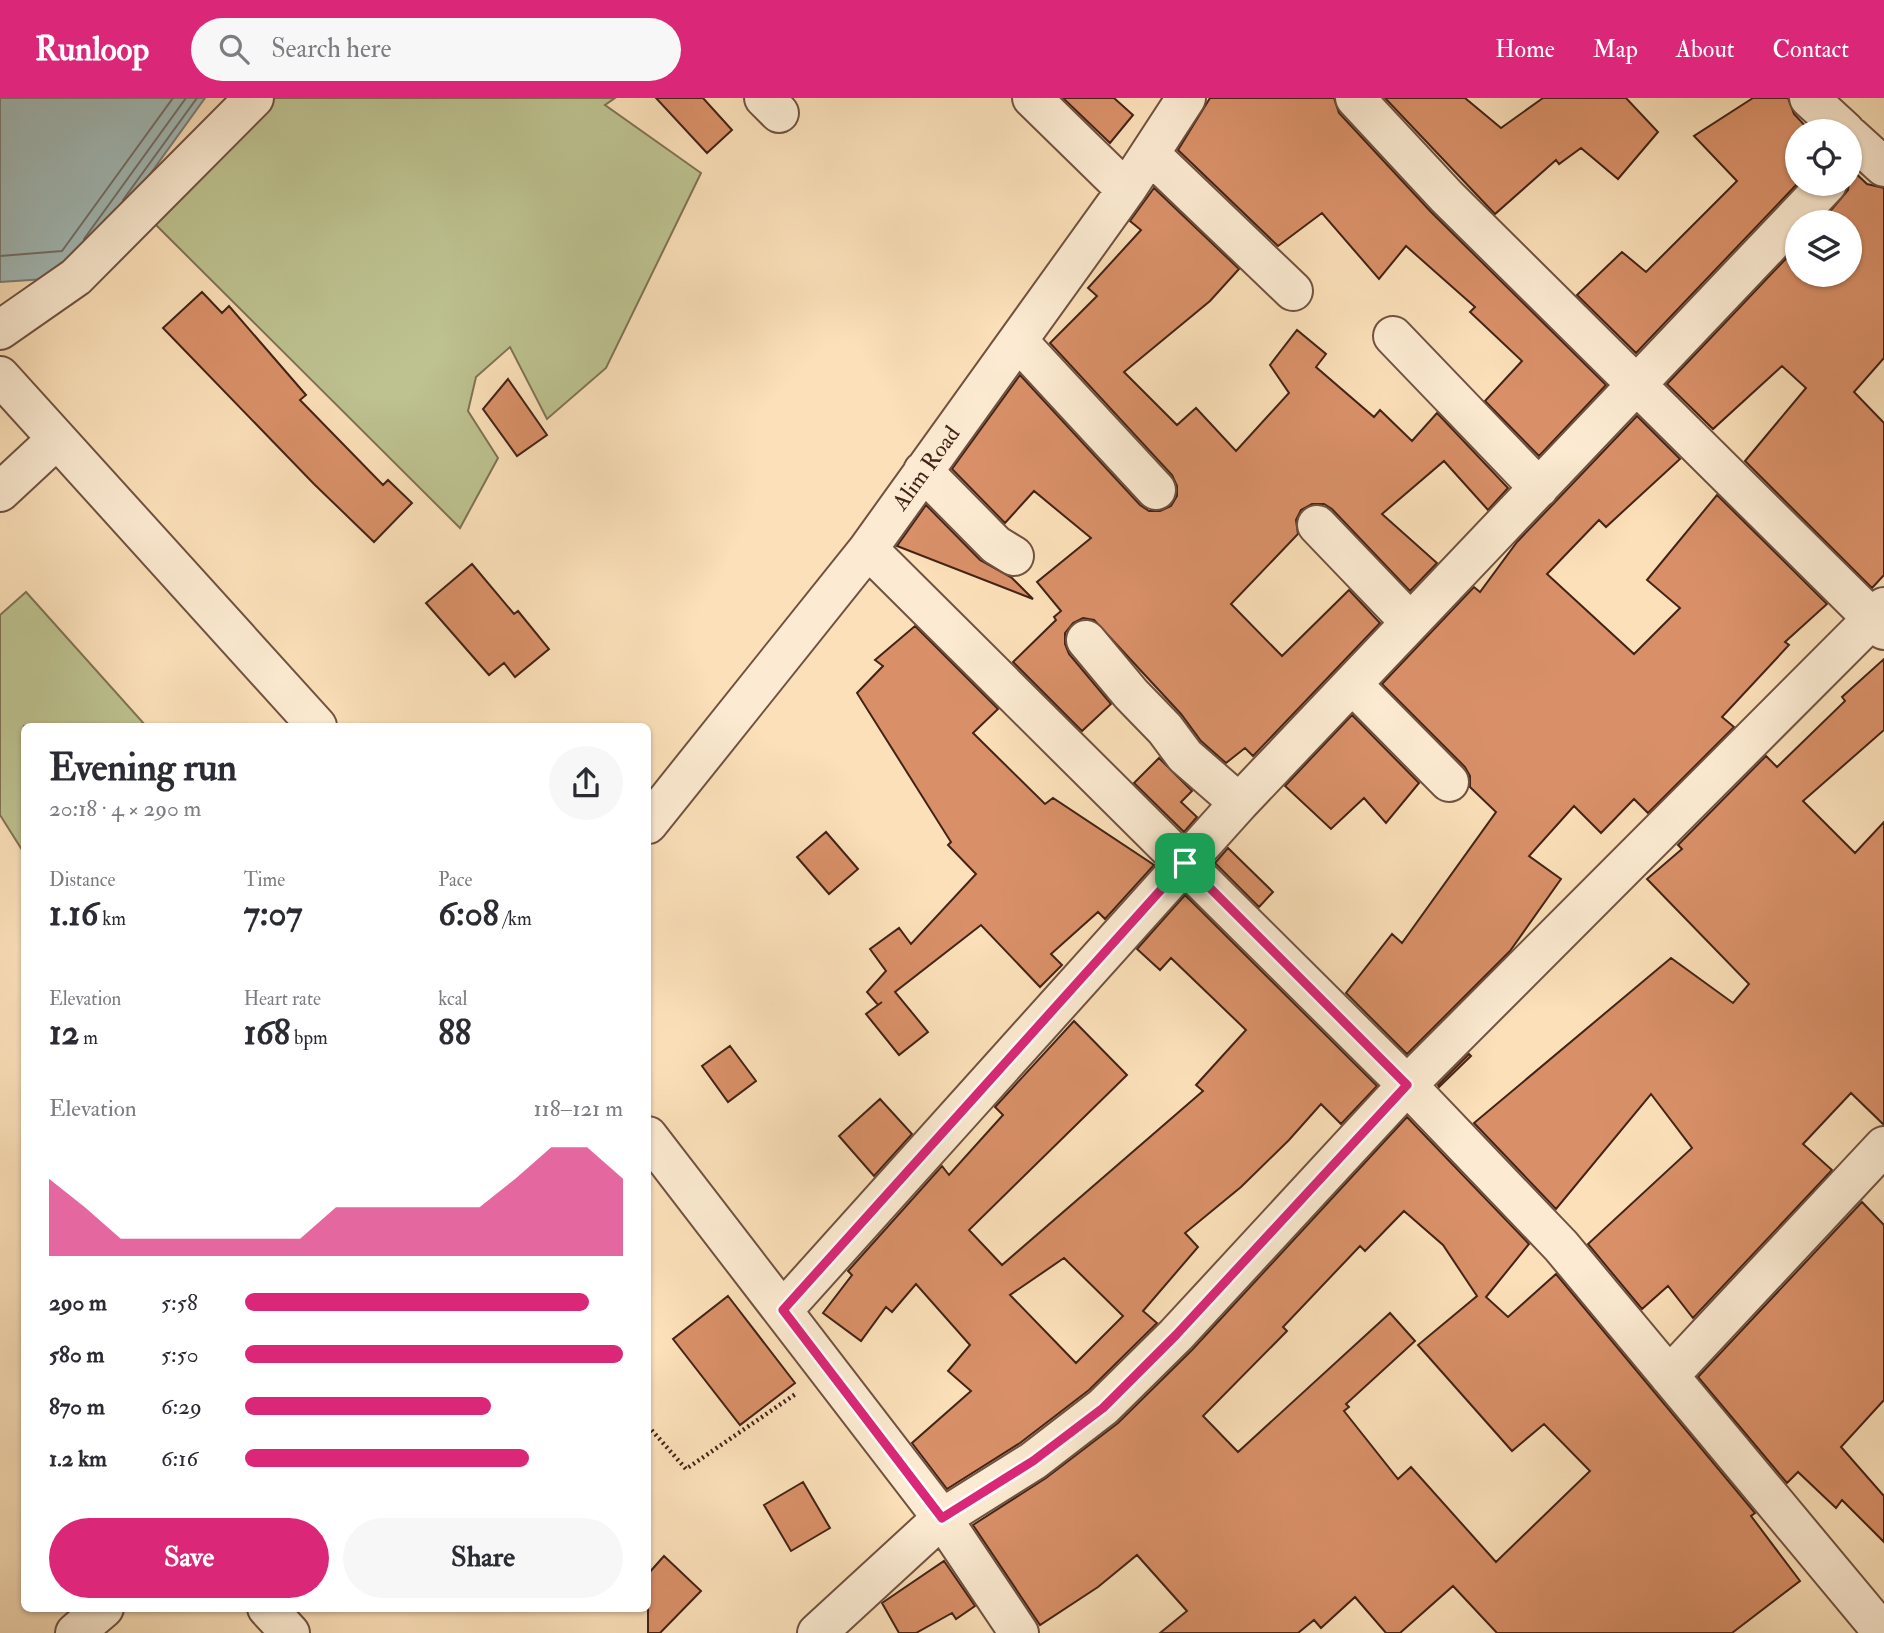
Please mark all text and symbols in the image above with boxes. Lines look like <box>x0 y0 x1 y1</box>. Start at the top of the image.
search box <box>191 18 681 81</box>
text: Runloop <box>35 29 149 70</box>
icon: search <box>215 30 253 68</box>
text: Search here <box>271 33 391 65</box>
text: Home <box>1495 34 1555 65</box>
text: Map <box>1593 34 1638 65</box>
text: About <box>1676 34 1735 65</box>
text: Contact <box>1773 34 1849 65</box>
map controls <box>1785 119 1862 287</box>
button: locate <box>1785 119 1862 196</box>
button: layers <box>1785 210 1862 287</box>
street label: Alim Road <box>885 420 966 517</box>
text: Evening run <box>49 744 237 792</box>
button: share <box>549 746 623 820</box>
text: 20:18 · 4 × 290 m <box>49 794 201 823</box>
pin <box>1155 833 1215 893</box>
icon: arrive <box>1166 844 1204 882</box>
text: Distance <box>49 868 115 892</box>
text: Time <box>244 868 285 892</box>
text: Pace <box>438 868 472 892</box>
text: 1.16 <box>49 892 98 936</box>
text: 7:07 <box>244 892 302 936</box>
text: 6:08 <box>438 892 499 936</box>
text: km <box>98 907 126 931</box>
text: /km <box>499 907 532 931</box>
text: Elevation <box>49 987 121 1011</box>
text: Heart rate <box>244 987 321 1011</box>
text: kcal <box>438 987 467 1011</box>
text: 12 <box>49 1011 79 1055</box>
text: 168 <box>244 1011 290 1055</box>
text: 88 <box>438 1011 471 1055</box>
text: m <box>79 1026 98 1050</box>
text: bpm <box>290 1026 328 1050</box>
text: Elevation <box>49 1094 137 1123</box>
text: 118–121 m <box>533 1094 623 1123</box>
text: 290 m <box>49 1288 107 1317</box>
text: 5:58 <box>161 1288 198 1317</box>
text: 580 m <box>49 1340 104 1369</box>
text: 5:50 <box>161 1340 199 1369</box>
text: 870 m <box>49 1392 105 1421</box>
text: 6:29 <box>161 1392 202 1421</box>
text: 1.2 km <box>49 1444 107 1473</box>
text: 6:16 <box>161 1444 198 1473</box>
button: Save <box>49 1518 329 1598</box>
button: Share <box>343 1518 623 1598</box>

